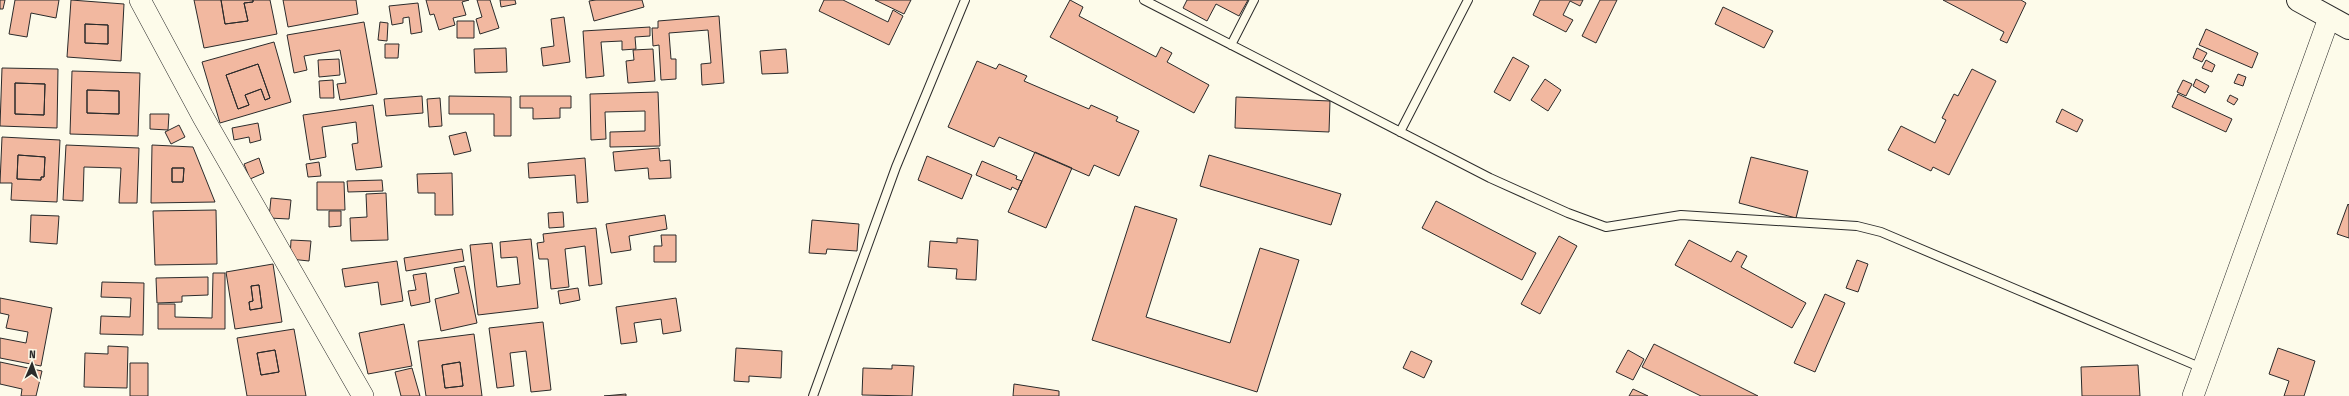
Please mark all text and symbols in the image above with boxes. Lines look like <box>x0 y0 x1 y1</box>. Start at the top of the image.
north arrow <box>12 344 52 384</box>
text: N <box>29 348 36 361</box>

